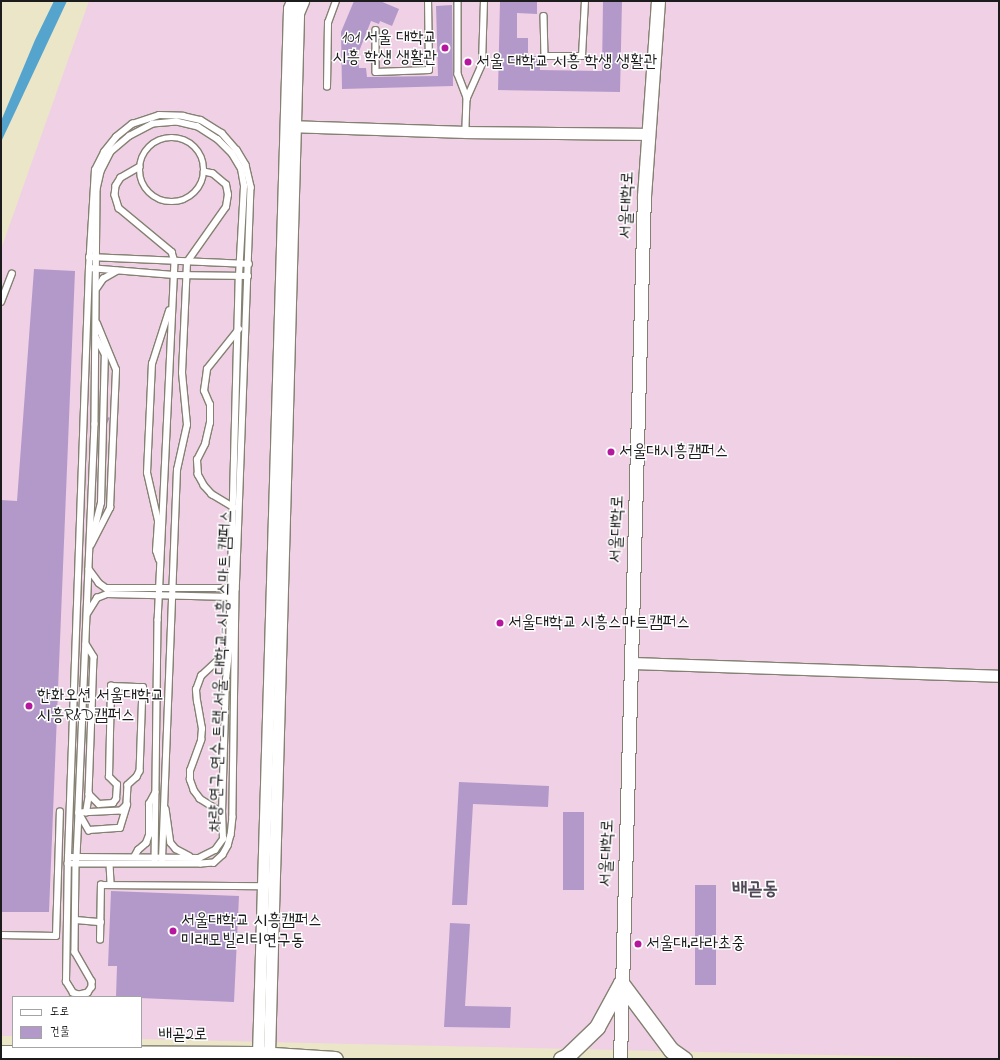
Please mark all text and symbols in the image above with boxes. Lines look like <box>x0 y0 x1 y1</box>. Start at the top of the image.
place label: 101 서울 대학교 시흥 학생 생활관 <box>333 28 437 68</box>
marker: 101 서울 대학교 시흥 학생 생활관 <box>440 43 450 53</box>
place label: 서울 대학교 시흥 학생 생활관 <box>476 52 657 72</box>
marker: 서울 대학교 시흥 학생 생활관 <box>463 57 473 67</box>
street label: 서울대학로 <box>616 170 638 240</box>
place label: 서울대시흥캠퍼스 <box>619 442 728 462</box>
marker: 서울대시흥캠퍼스 <box>606 447 616 457</box>
street label: 서울대학로 <box>606 494 628 564</box>
street label: 차량 연구 연수 트랙 서울 대학교-시흥 스마트 캠퍼스 <box>205 509 237 833</box>
place label: 서울대학교 시흥스마트캠퍼스 <box>508 613 690 633</box>
marker: 서울대학교 시흥스마트캠퍼스 <box>495 618 505 628</box>
place label: 한화오션 서울대학교 시흥R&D캠퍼스 <box>37 686 164 726</box>
marker: 한화오션 서울대학교 시흥R&D캠퍼스 <box>24 701 34 711</box>
street label: 서울대학로 <box>596 818 618 888</box>
district label: 배곧동 <box>732 879 778 901</box>
place label: 서울대학교 시흥캠퍼스 미래모빌리티연구동 <box>181 911 322 951</box>
marker: 서울대학교 시흥캠퍼스 미래모빌리티연구동 <box>168 926 178 936</box>
place label: 서울대.라라초중 <box>646 934 745 954</box>
marker: 서울대.라라초중 <box>633 939 643 949</box>
legend <box>12 996 142 1048</box>
text: 도로 <box>50 1003 69 1021</box>
text: 건물 <box>50 1023 69 1041</box>
street label: 배곧2로 <box>158 1025 208 1045</box>

